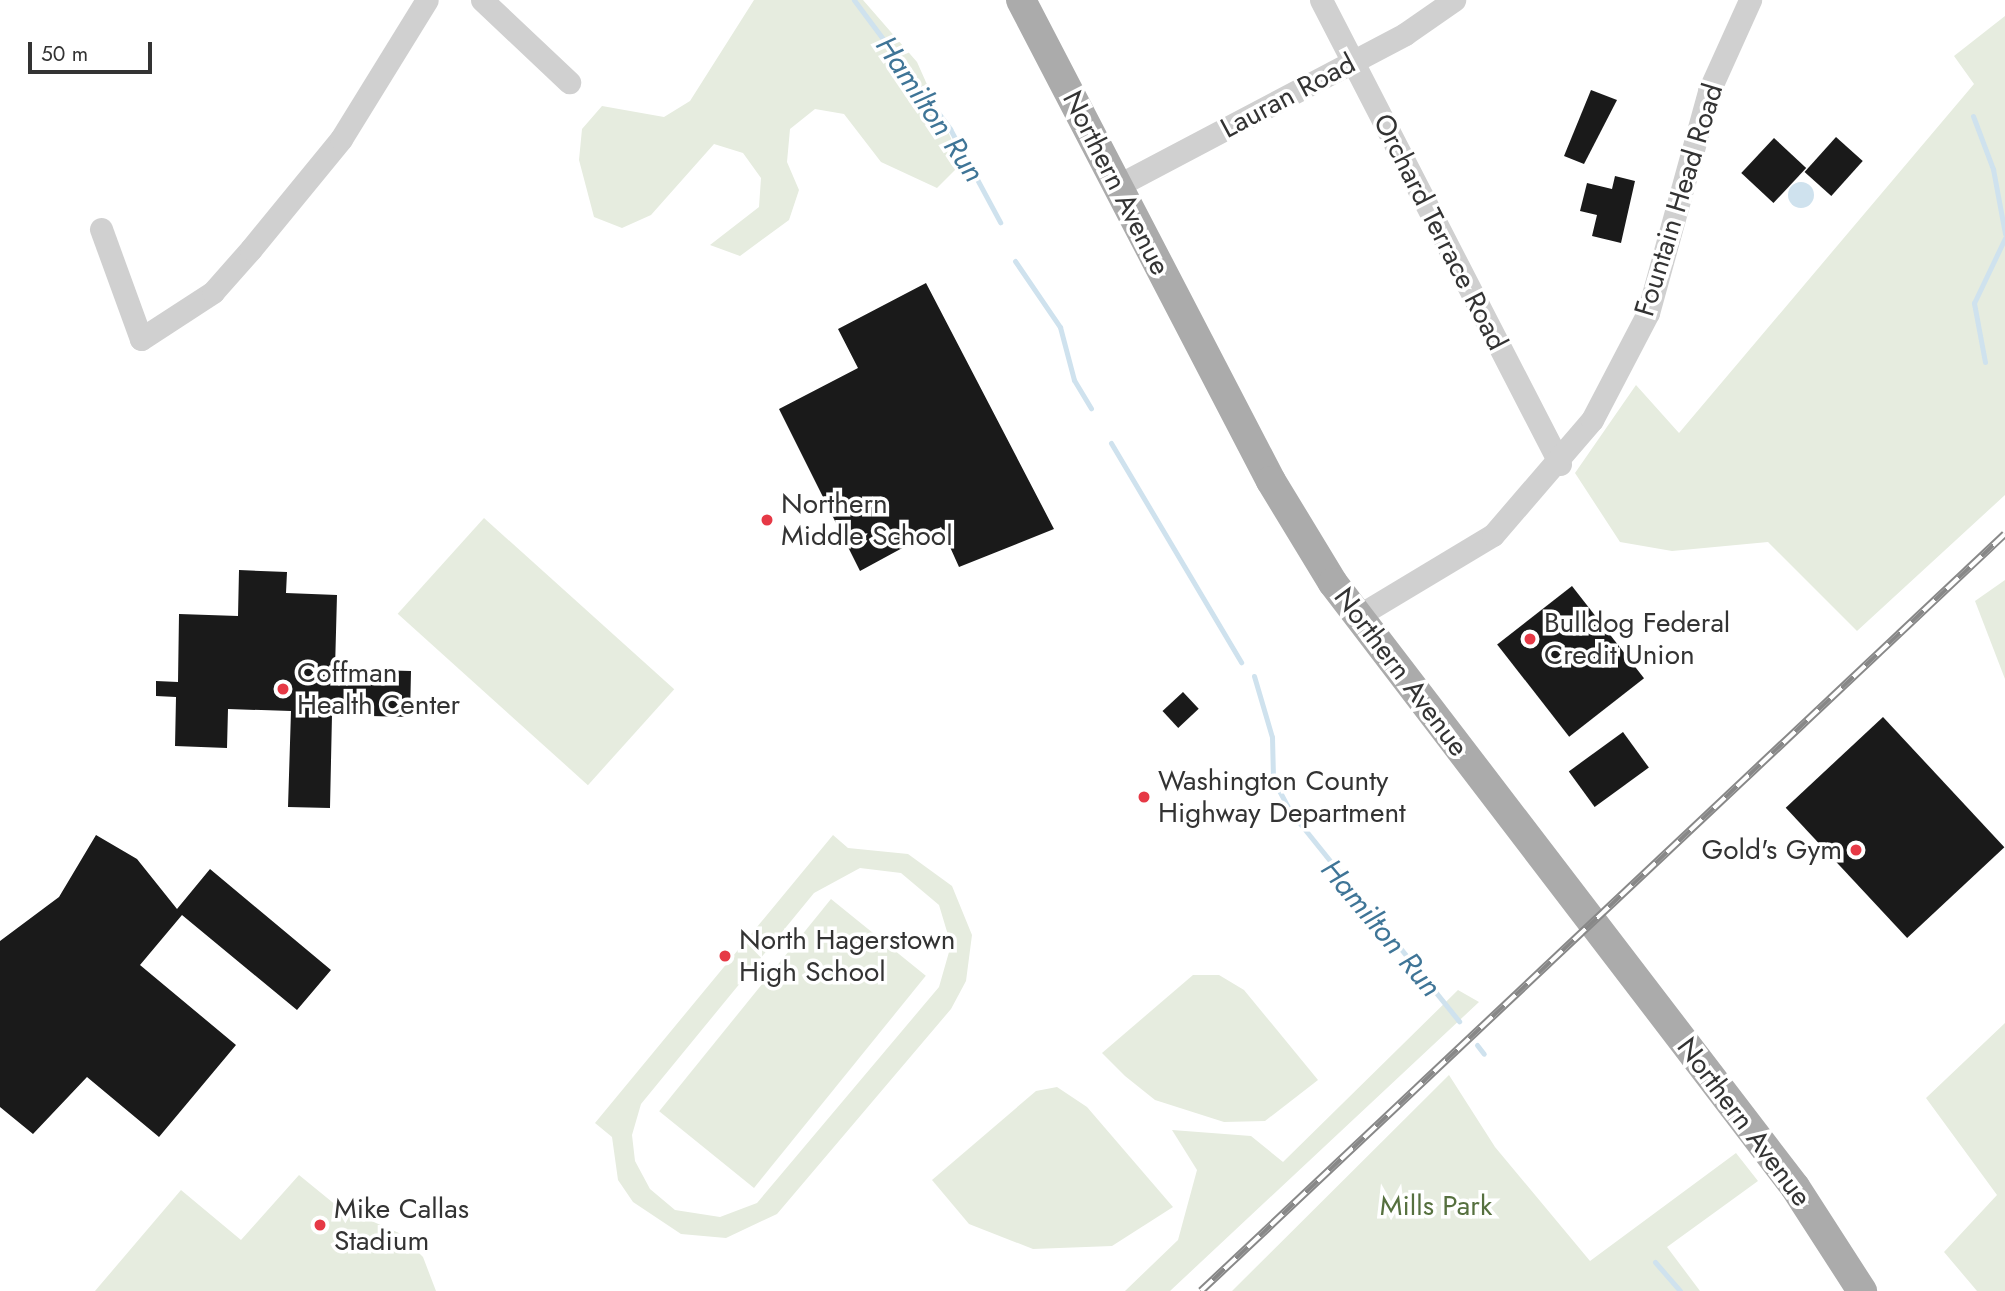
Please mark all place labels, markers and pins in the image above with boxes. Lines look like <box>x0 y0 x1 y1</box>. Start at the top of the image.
place label: Northern Middle School <box>781 487 953 553</box>
marker: Northern Middle School <box>759 512 775 528</box>
place label: Bulldog Federal Credit Union <box>1544 606 1730 672</box>
marker: Bulldog Federal Credit Union <box>1522 631 1538 647</box>
place label: Coffman Health Center <box>297 656 460 722</box>
marker: Coffman Health Center <box>275 681 291 697</box>
place label: Washington County Highway Department <box>1158 764 1406 830</box>
marker: Washington County Highway Department <box>1136 789 1152 805</box>
place label: Gold's Gym <box>1701 833 1842 867</box>
marker: Gold's Gym <box>1848 842 1864 858</box>
place label: North Hagerstown High School <box>739 923 955 989</box>
marker: North Hagerstown High School <box>717 948 733 964</box>
place label: Mike Callas Stadium <box>334 1192 469 1258</box>
marker: Mike Callas Stadium <box>312 1217 328 1233</box>

